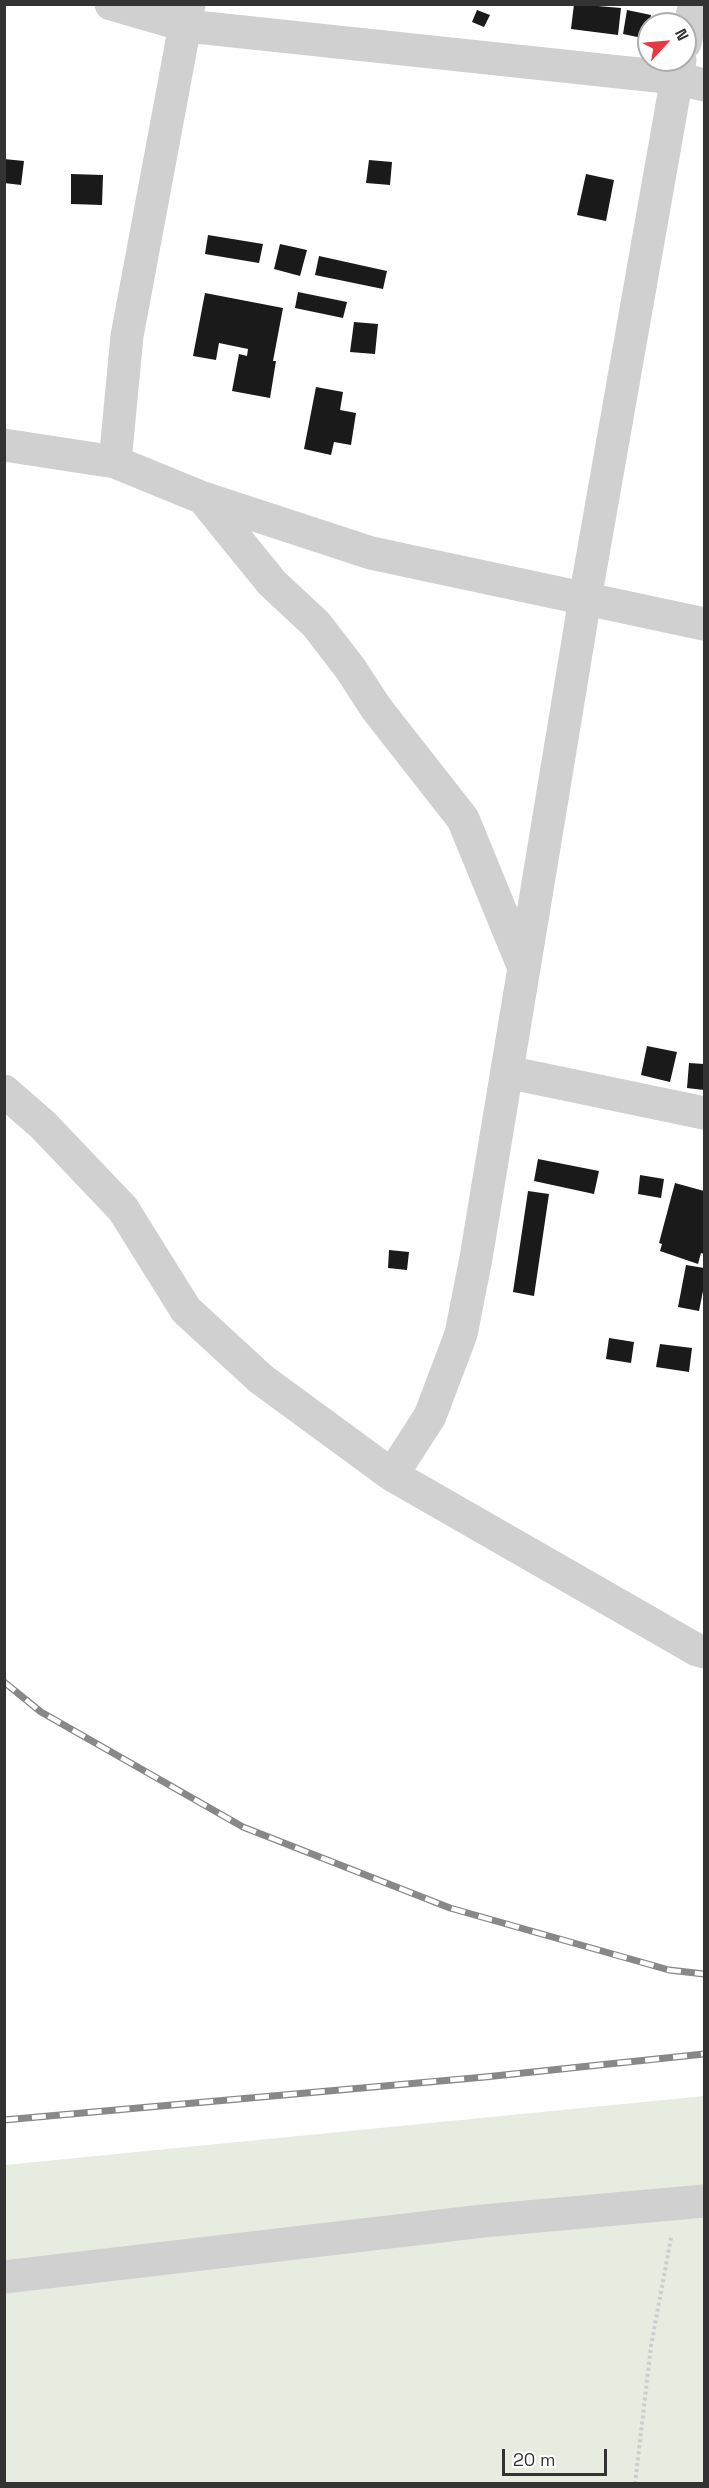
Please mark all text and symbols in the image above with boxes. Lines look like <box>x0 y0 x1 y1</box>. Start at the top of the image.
north arrow <box>637 12 697 72</box>
text: N <box>670 25 694 44</box>
scale bar <box>505 2437 610 2475</box>
text: 20 m <box>513 2448 556 2471</box>

